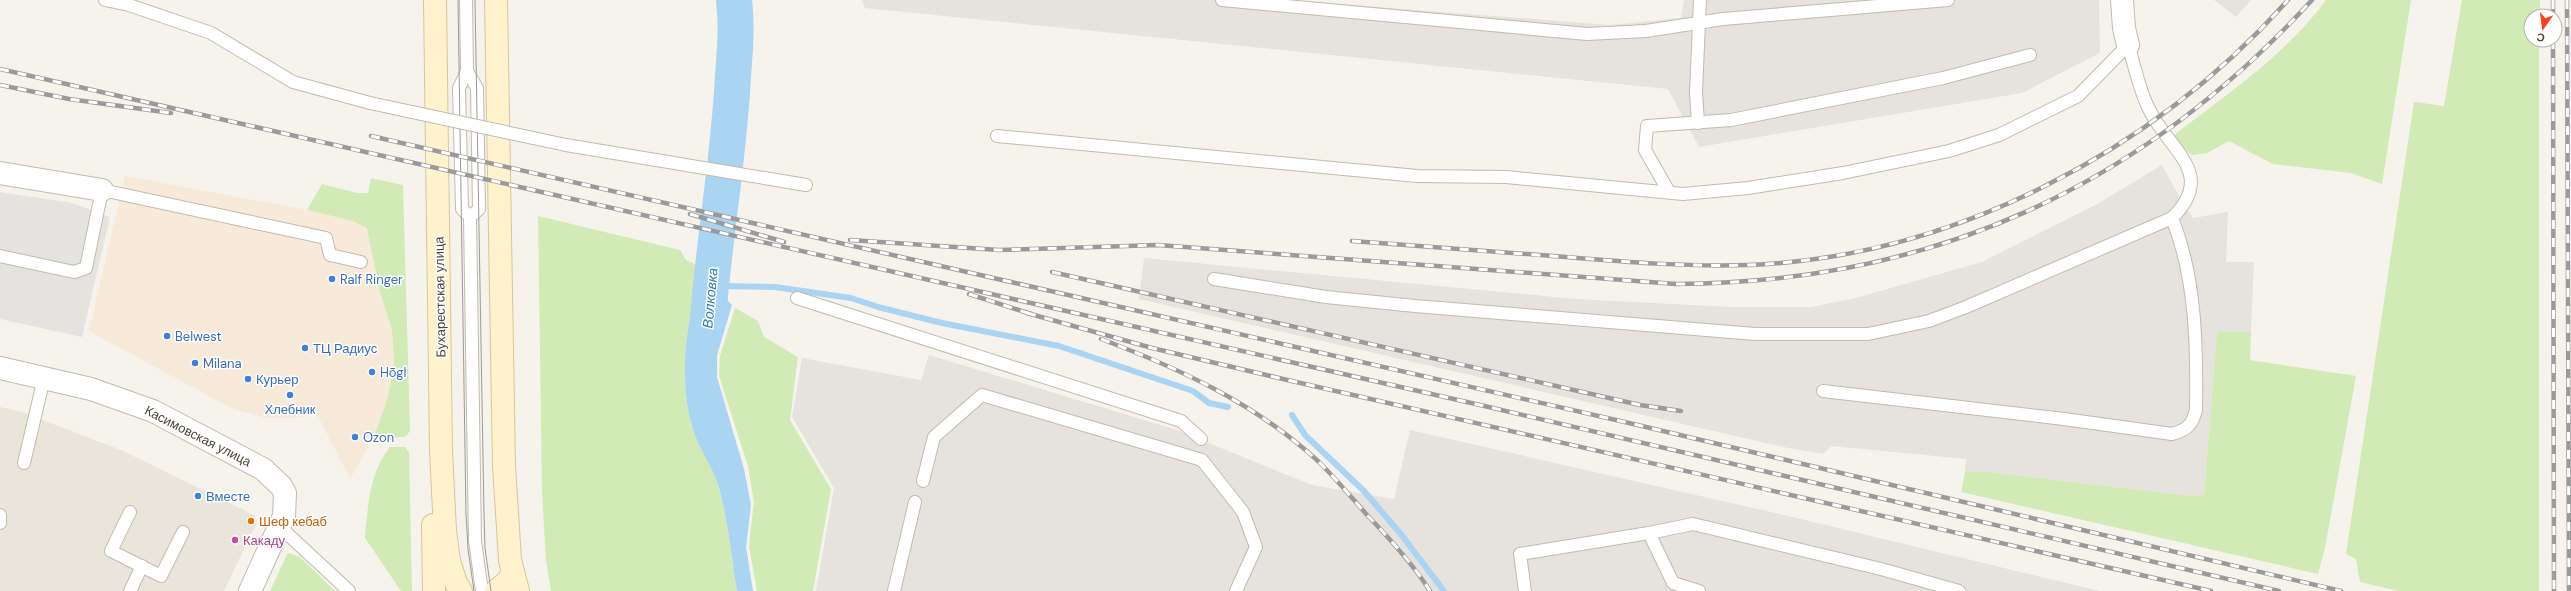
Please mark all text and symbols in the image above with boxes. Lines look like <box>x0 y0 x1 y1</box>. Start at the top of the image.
north arrow <box>2523 8 2563 48</box>
text: С <box>2535 30 2546 45</box>
street label: Бухарестская улица <box>430 236 450 358</box>
water label: Волковка <box>698 267 722 329</box>
place label: Ralf Ringer <box>340 271 403 288</box>
marker: Ralf Ringer <box>327 274 337 284</box>
place label: Belwest <box>175 328 222 345</box>
marker: Belwest <box>162 331 172 341</box>
place label: ТЦ Радиус <box>313 340 378 357</box>
marker: ТЦ Радиус <box>300 343 310 353</box>
place label: Milana <box>203 355 242 372</box>
marker: Milana <box>190 358 200 368</box>
place label: Hōgl <box>380 364 406 381</box>
marker: Hōgl <box>367 367 377 377</box>
place label: Курьер <box>256 371 298 388</box>
marker: Курьер <box>243 374 253 384</box>
marker: Хлебник <box>285 390 295 400</box>
place label: Хлебник <box>265 401 316 418</box>
street label: Касимовская улица <box>142 402 255 471</box>
place label: Ozon <box>363 429 394 446</box>
marker: Ozon <box>350 432 360 442</box>
place label: Вместе <box>206 488 250 505</box>
marker: Вместе <box>193 491 203 501</box>
place label: Шеф кебаб <box>259 513 327 530</box>
marker: Шеф кебаб <box>246 516 256 526</box>
place label: Какаду <box>243 532 286 549</box>
marker: Какаду <box>230 535 240 545</box>

